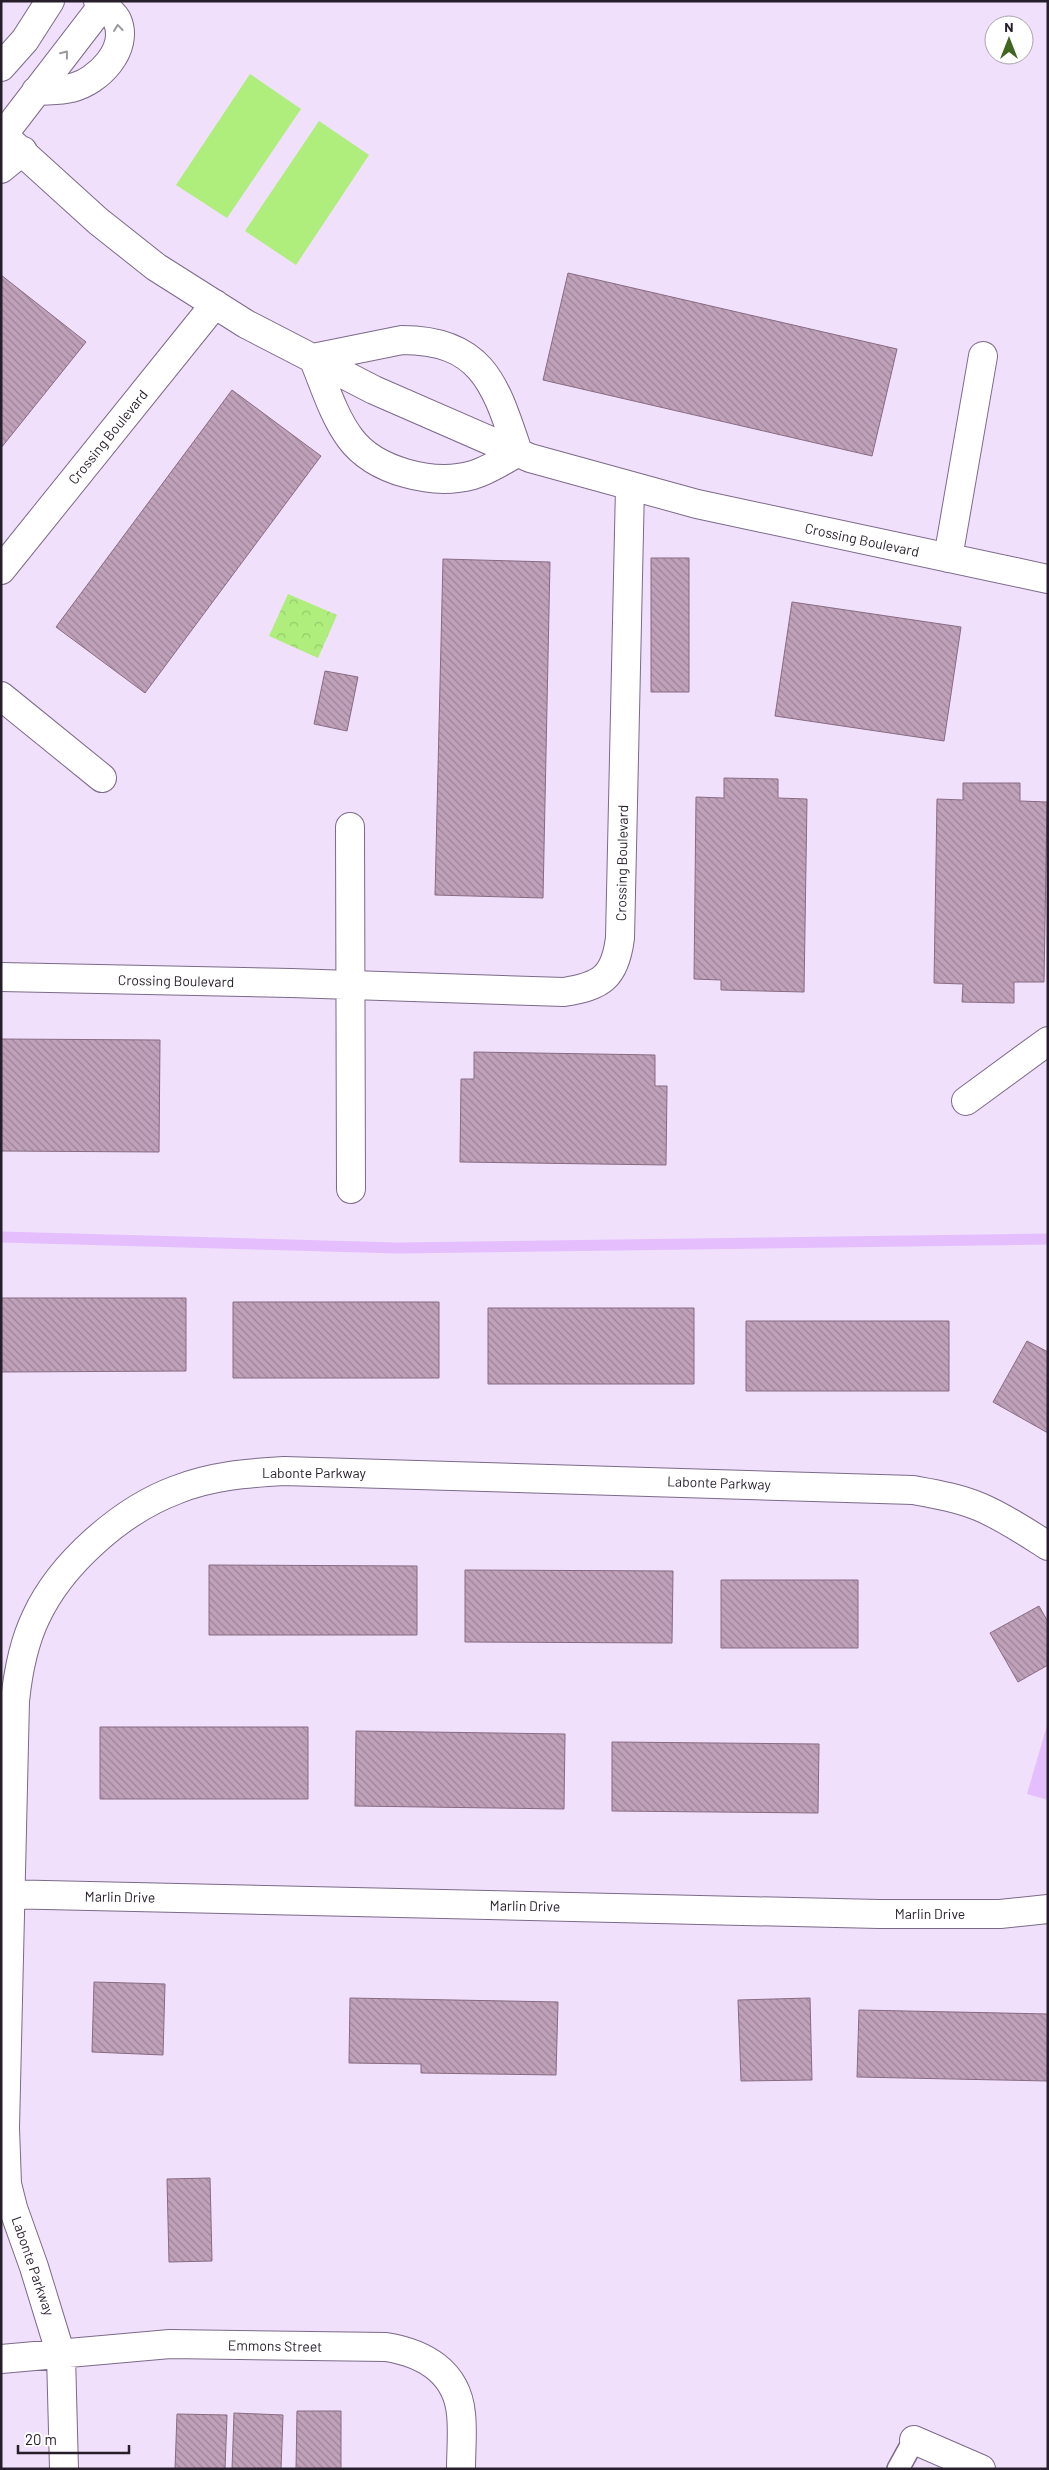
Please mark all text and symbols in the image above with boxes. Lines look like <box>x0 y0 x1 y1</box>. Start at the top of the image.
north arrow <box>984 15 1034 65</box>
text: N <box>1004 18 1014 35</box>
one-way arrow <box>113 23 124 31</box>
one-way arrow <box>59 50 68 60</box>
street label: Crossing Boulevard <box>64 386 151 487</box>
street label: Crossing Boulevard <box>803 519 921 560</box>
street label: Crossing Boulevard <box>612 805 631 921</box>
street label: Crossing Boulevard <box>118 971 234 990</box>
street label: Labonte Parkway <box>262 1464 367 1481</box>
street label: Labonte Parkway <box>667 1472 772 1493</box>
street label: Marlin Drive <box>85 1887 155 1906</box>
street label: Marlin Drive <box>490 1896 560 1915</box>
street label: Marlin Drive <box>895 1905 965 1922</box>
street label: Labonte Parkway <box>9 2214 59 2318</box>
street label: Emmons Street <box>228 2336 322 2355</box>
scale bar <box>18 2422 129 2454</box>
text: 20 m <box>25 2430 57 2448</box>

